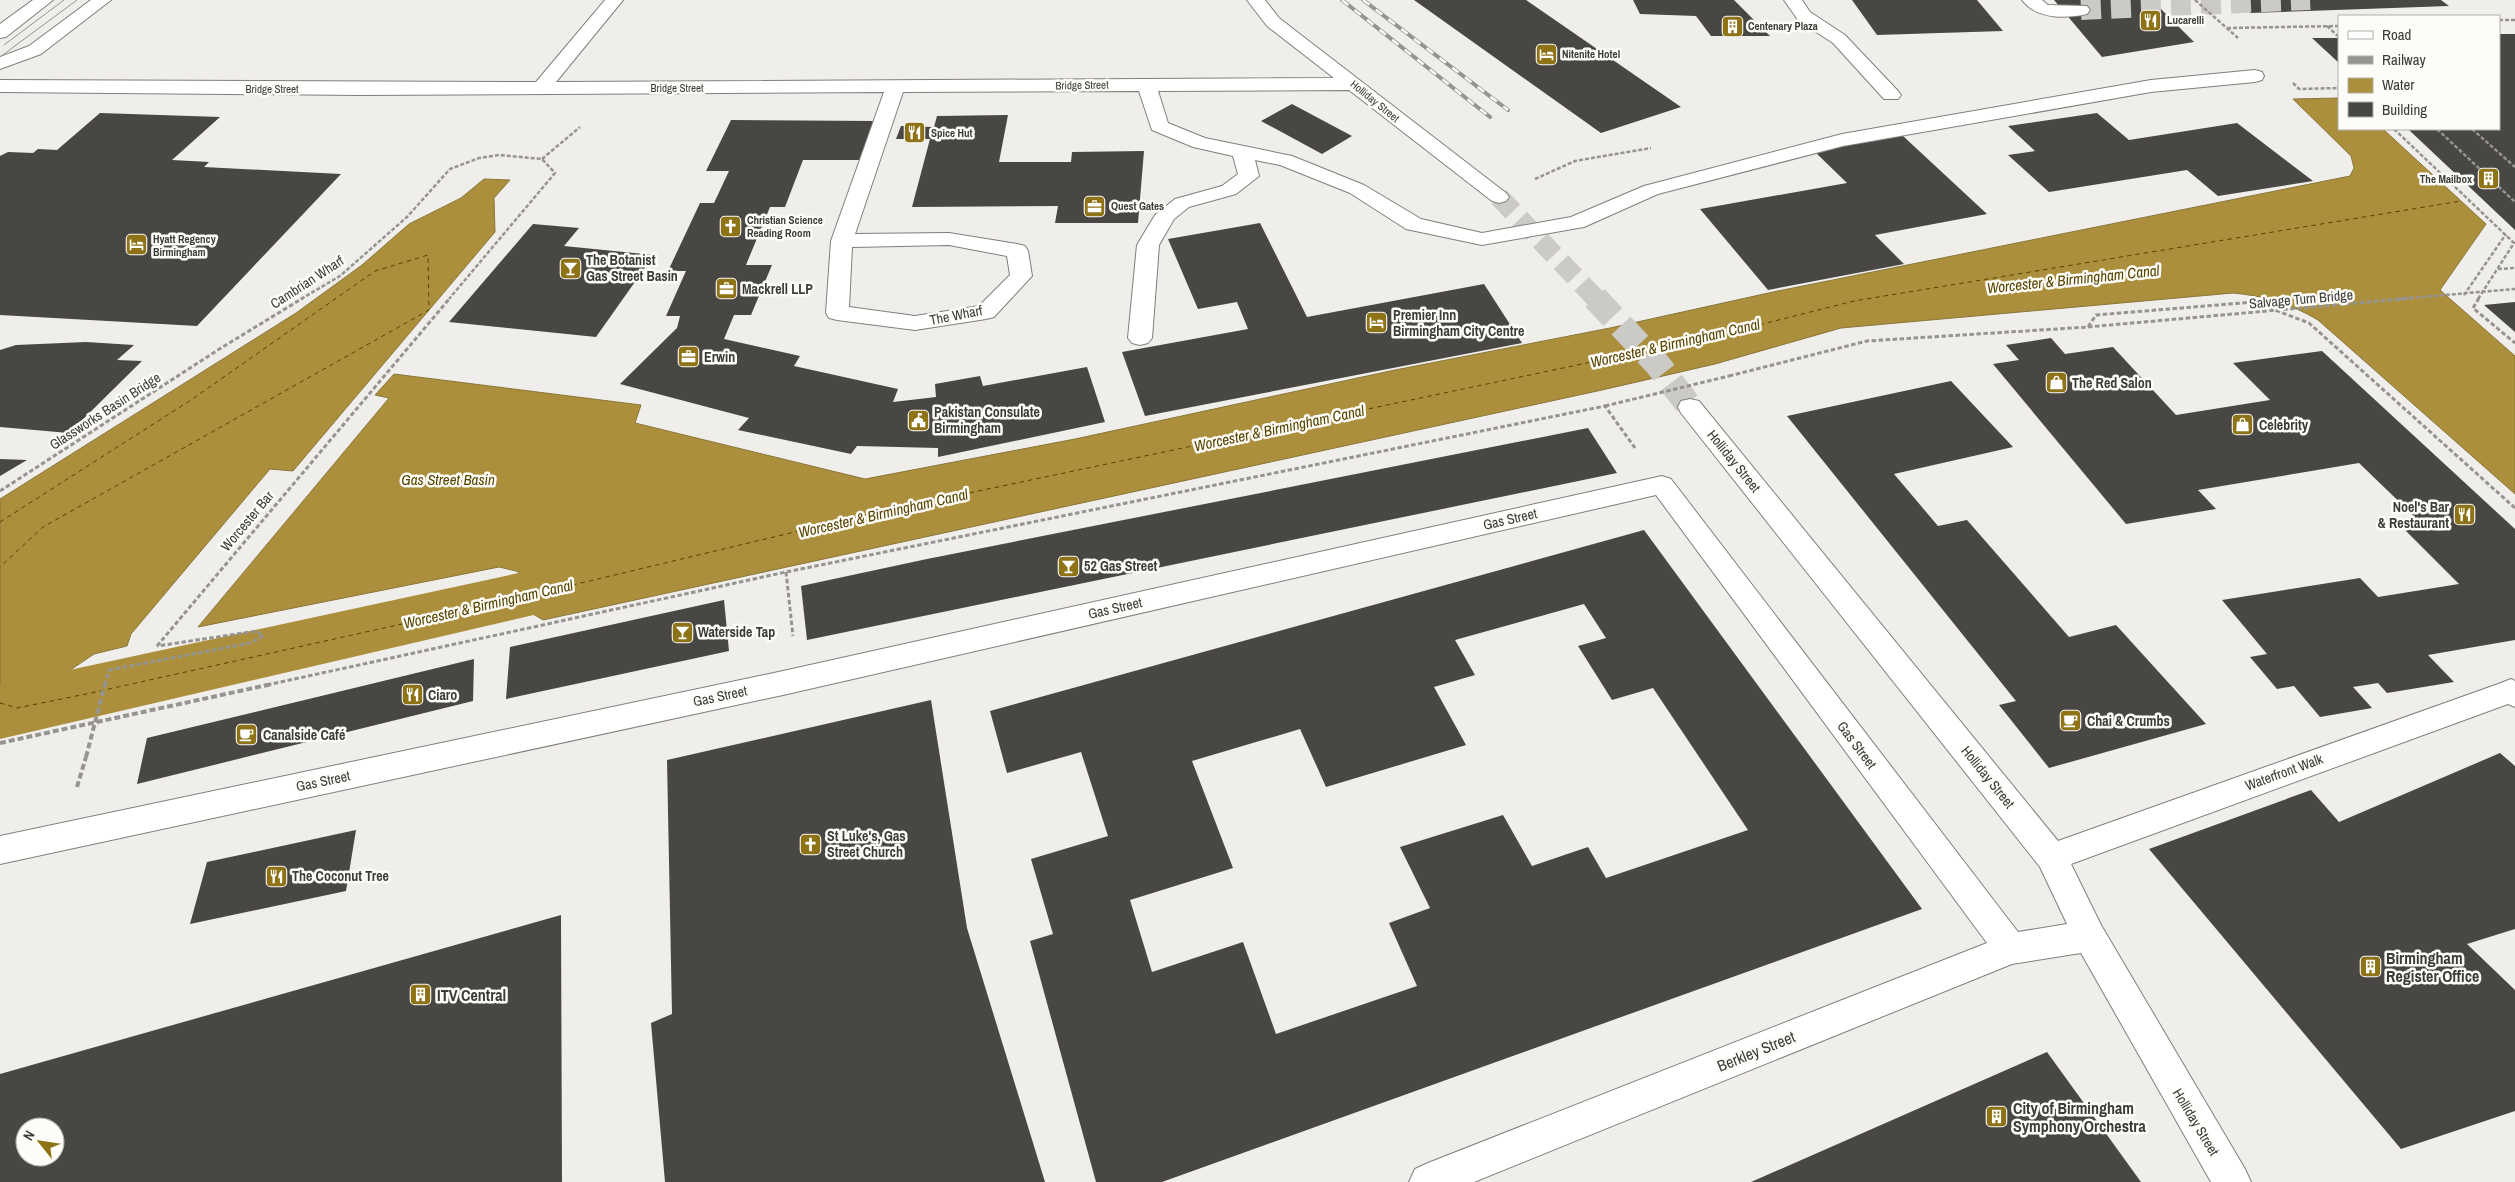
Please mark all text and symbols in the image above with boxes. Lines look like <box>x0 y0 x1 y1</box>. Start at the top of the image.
restaurant icon: Lucarelli <box>2139 8 2163 32</box>
place label: Lucarelli <box>2167 13 2204 27</box>
building icon: Centenary Plaza <box>1720 14 1744 38</box>
legend <box>2338 15 2500 130</box>
place label: Centenary Plaza <box>1748 19 1818 33</box>
text: Road <box>2382 24 2411 45</box>
hotel icon: Nitenite Hotel <box>1534 42 1558 66</box>
place label: Nitenite Hotel <box>1562 47 1620 61</box>
text: Railway <box>2382 49 2427 70</box>
text: Water <box>2382 74 2414 95</box>
street label: Holliday Street <box>1348 77 1403 125</box>
street label: Bridge Street <box>1055 78 1109 92</box>
street label: Bridge Street <box>650 81 704 95</box>
street label: Bridge Street <box>245 82 299 96</box>
text: Building <box>2382 99 2427 120</box>
restaurant icon: Spice Hut <box>903 121 927 145</box>
place label: Spice Hut <box>931 126 973 140</box>
building icon: The Mailbox <box>2476 167 2500 191</box>
place label: The Mailbox <box>2420 172 2472 186</box>
office icon: Quest Gates <box>1083 194 1107 218</box>
place label: Quest Gates <box>1111 199 1164 213</box>
place label: Christian Science Reading Room <box>747 213 823 240</box>
church icon: Christian Science Reading Room <box>719 214 743 238</box>
place label: Hyatt Regency Birmingham <box>153 232 216 259</box>
hotel icon: Hyatt Regency Birmingham <box>125 233 149 257</box>
street label: Cambrian Wharf <box>267 251 348 312</box>
place label: The Botanist Gas Street Basin <box>586 251 678 285</box>
bar icon: The Botanist Gas Street Basin <box>558 256 582 280</box>
water label: Worcester & Birmingham Canal <box>1986 259 2161 299</box>
office icon: Mackrell LLP <box>714 277 738 301</box>
place label: Mackrell LLP <box>742 280 813 298</box>
street label: Salvage Turn Bridge <box>2248 285 2354 313</box>
street label: The Wharf <box>928 301 985 329</box>
place label: Premier Inn Birmingham City Centre <box>1393 306 1524 340</box>
hotel icon: Premier Inn Birmingham City Centre <box>1365 311 1389 335</box>
water label: Worcester & Birmingham Canal <box>1588 313 1762 373</box>
office icon: Erwin <box>676 345 700 369</box>
place label: Erwin <box>704 348 735 366</box>
street label: Glassworks Basin Bridge <box>46 368 164 454</box>
shop icon: The Red Salon <box>2044 371 2068 395</box>
place label: The Red Salon <box>2072 374 2152 392</box>
water label: Worcester & Birmingham Canal <box>1192 400 1366 456</box>
place label: Pakistan Consulate Birmingham <box>934 403 1040 437</box>
public building icon: Pakistan Consulate Birmingham <box>906 408 930 432</box>
shop icon: Celebrity <box>2231 413 2255 437</box>
place label: Celebrity <box>2259 416 2309 434</box>
street label: Holliday Street <box>1703 426 1765 496</box>
water label: Gas Street Basin <box>401 469 495 490</box>
water label: Worcester & Birmingham Canal <box>796 483 970 543</box>
street label: Worcester Bar <box>217 487 278 555</box>
place label: Noel's Bar & Restaurant <box>2378 498 2450 532</box>
restaurant icon: Noel's Bar & Restaurant <box>2453 503 2477 527</box>
street label: Gas Street <box>1481 504 1539 534</box>
bar icon: 52 Gas Street <box>1056 554 1080 578</box>
place label: 52 Gas Street <box>1084 557 1158 575</box>
water label: Worcester & Birmingham Canal <box>401 574 575 634</box>
street label: Gas Street <box>1086 593 1144 623</box>
bar icon: Waterside Tap <box>670 620 694 644</box>
place label: Waterside Tap <box>698 623 775 641</box>
street label: Gas Street <box>691 681 749 711</box>
restaurant icon: Ciaro <box>400 683 424 707</box>
place label: Ciaro <box>428 686 457 704</box>
cafe icon: Chai & Crumbs <box>2059 709 2083 733</box>
place label: Chai & Crumbs <box>2087 712 2170 730</box>
street label: Gas Street <box>1833 718 1881 772</box>
cafe icon: Canalside Café <box>235 723 259 747</box>
place label: Canalside Café <box>263 726 345 744</box>
street label: Holliday Street <box>1957 742 2019 812</box>
street label: Waterfront Walk <box>2243 750 2326 794</box>
street label: Gas Street <box>294 766 352 796</box>
place label: St Luke's, Gas Street Church <box>827 827 906 861</box>
church icon: St Luke's, Gas Street Church <box>799 832 823 856</box>
restaurant icon: The Coconut Tree <box>264 864 288 888</box>
place label: The Coconut Tree <box>292 867 389 885</box>
place label: Birmingham Register Office <box>2386 947 2479 987</box>
building icon: Birmingham Register Office <box>2358 955 2382 979</box>
building icon: ITV Central <box>409 983 433 1007</box>
place label: ITV Central <box>437 984 506 1006</box>
street label: Berkley Street <box>1714 1025 1799 1077</box>
street label: Holliday Street <box>2169 1085 2223 1159</box>
place label: City of Birmingham Symphony Orchestra <box>2013 1097 2146 1137</box>
building icon: City of Birmingham Symphony Orchestra <box>1985 1105 2009 1129</box>
north arrow <box>15 1117 65 1167</box>
text: N <box>19 1127 39 1144</box>

